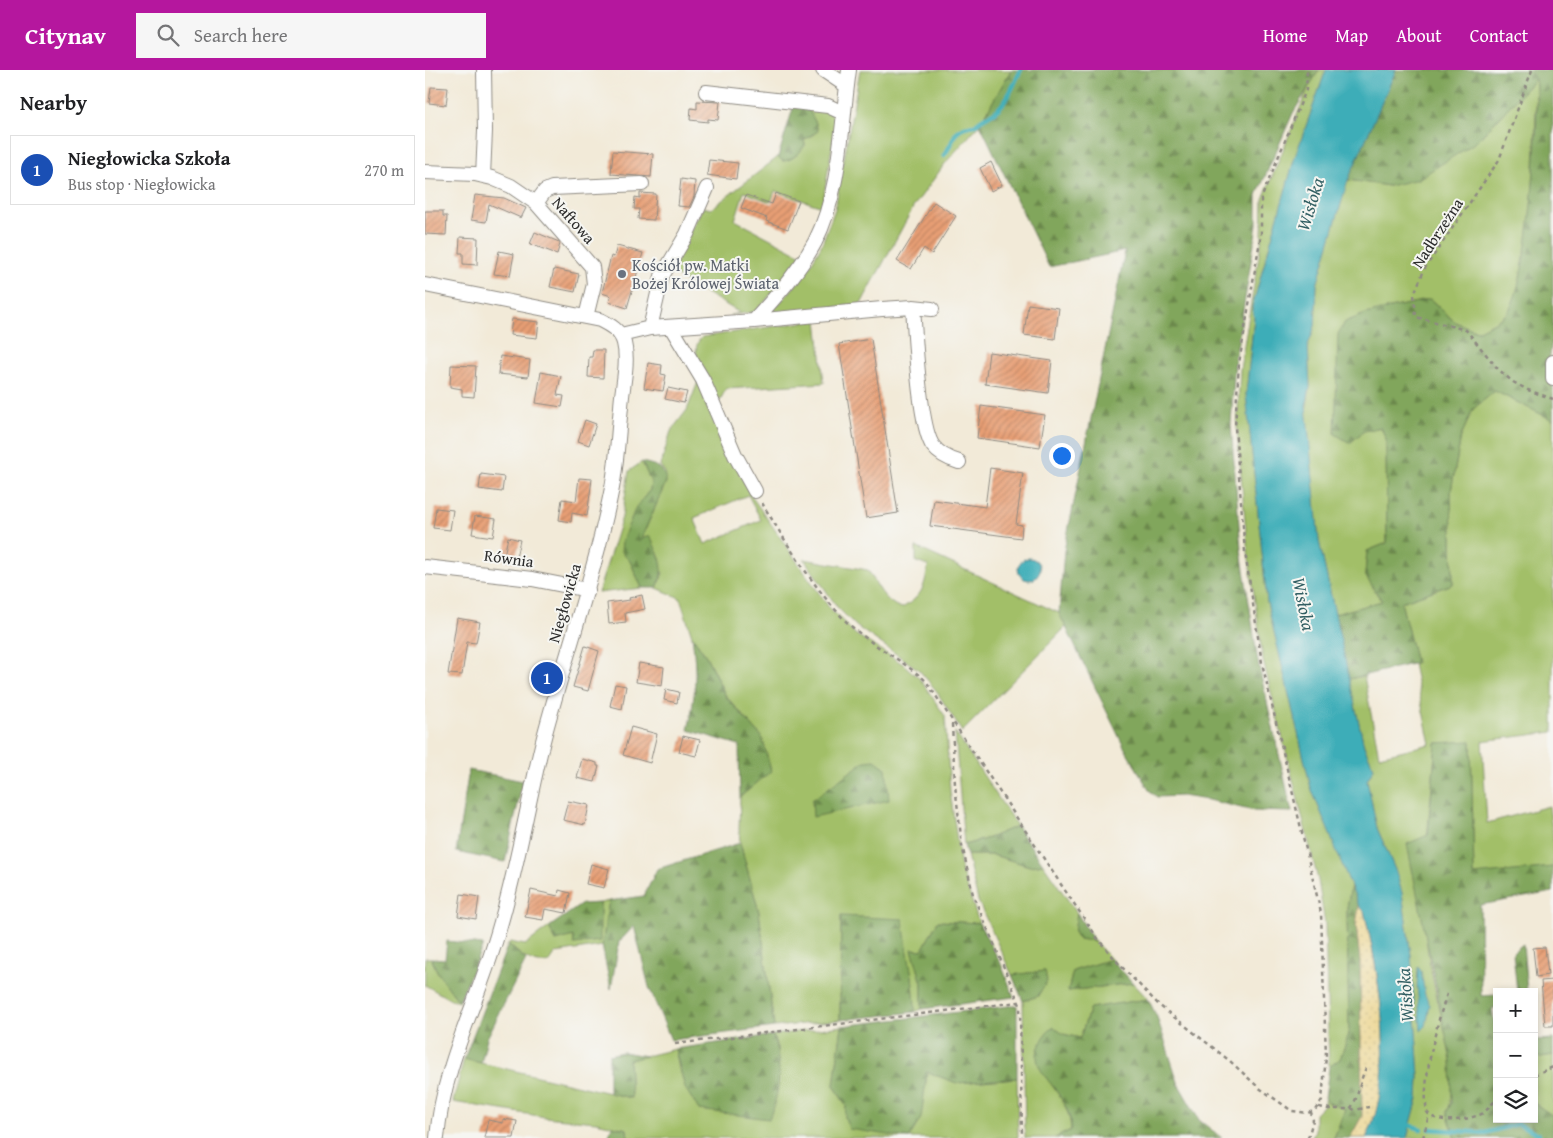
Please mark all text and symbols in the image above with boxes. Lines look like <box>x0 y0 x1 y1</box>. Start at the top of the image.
search box <box>136 13 486 58</box>
text: Citynav <box>25 18 106 53</box>
icon: search <box>154 21 182 49</box>
text: Search here <box>194 21 288 49</box>
text: Home <box>1263 22 1307 49</box>
text: Map <box>1335 22 1368 49</box>
text: About <box>1396 22 1442 49</box>
text: Contact <box>1470 22 1528 49</box>
text: Nearby <box>20 87 87 118</box>
text: Niegłowicka Szkoła <box>68 144 230 172</box>
text: 1 <box>33 158 41 182</box>
text: 270 m <box>364 158 404 182</box>
text: Bus stop · Niegłowicka <box>68 172 216 196</box>
water label: Wisłoka <box>1289 174 1331 234</box>
street label: Naftowa <box>547 191 602 249</box>
street label: Nadbrzeżna <box>1405 193 1469 273</box>
place label: Kościół pw. Matki Bożej Królowej Świata <box>632 253 779 295</box>
marker: Kościół pw. Matki Bożej Królowej Świata <box>616 268 628 280</box>
your location <box>1049 443 1075 469</box>
street label: Równia <box>483 543 536 573</box>
street label: Niegłowicka <box>541 560 587 645</box>
water label: Wisłoka <box>1286 575 1323 634</box>
pin: 1 <box>531 659 563 697</box>
water label: Wisłoka <box>1390 966 1420 1023</box>
map controls <box>1493 988 1538 1123</box>
button: + <box>1493 988 1538 1033</box>
button: − <box>1493 1033 1538 1078</box>
button: layers <box>1493 1078 1538 1123</box>

